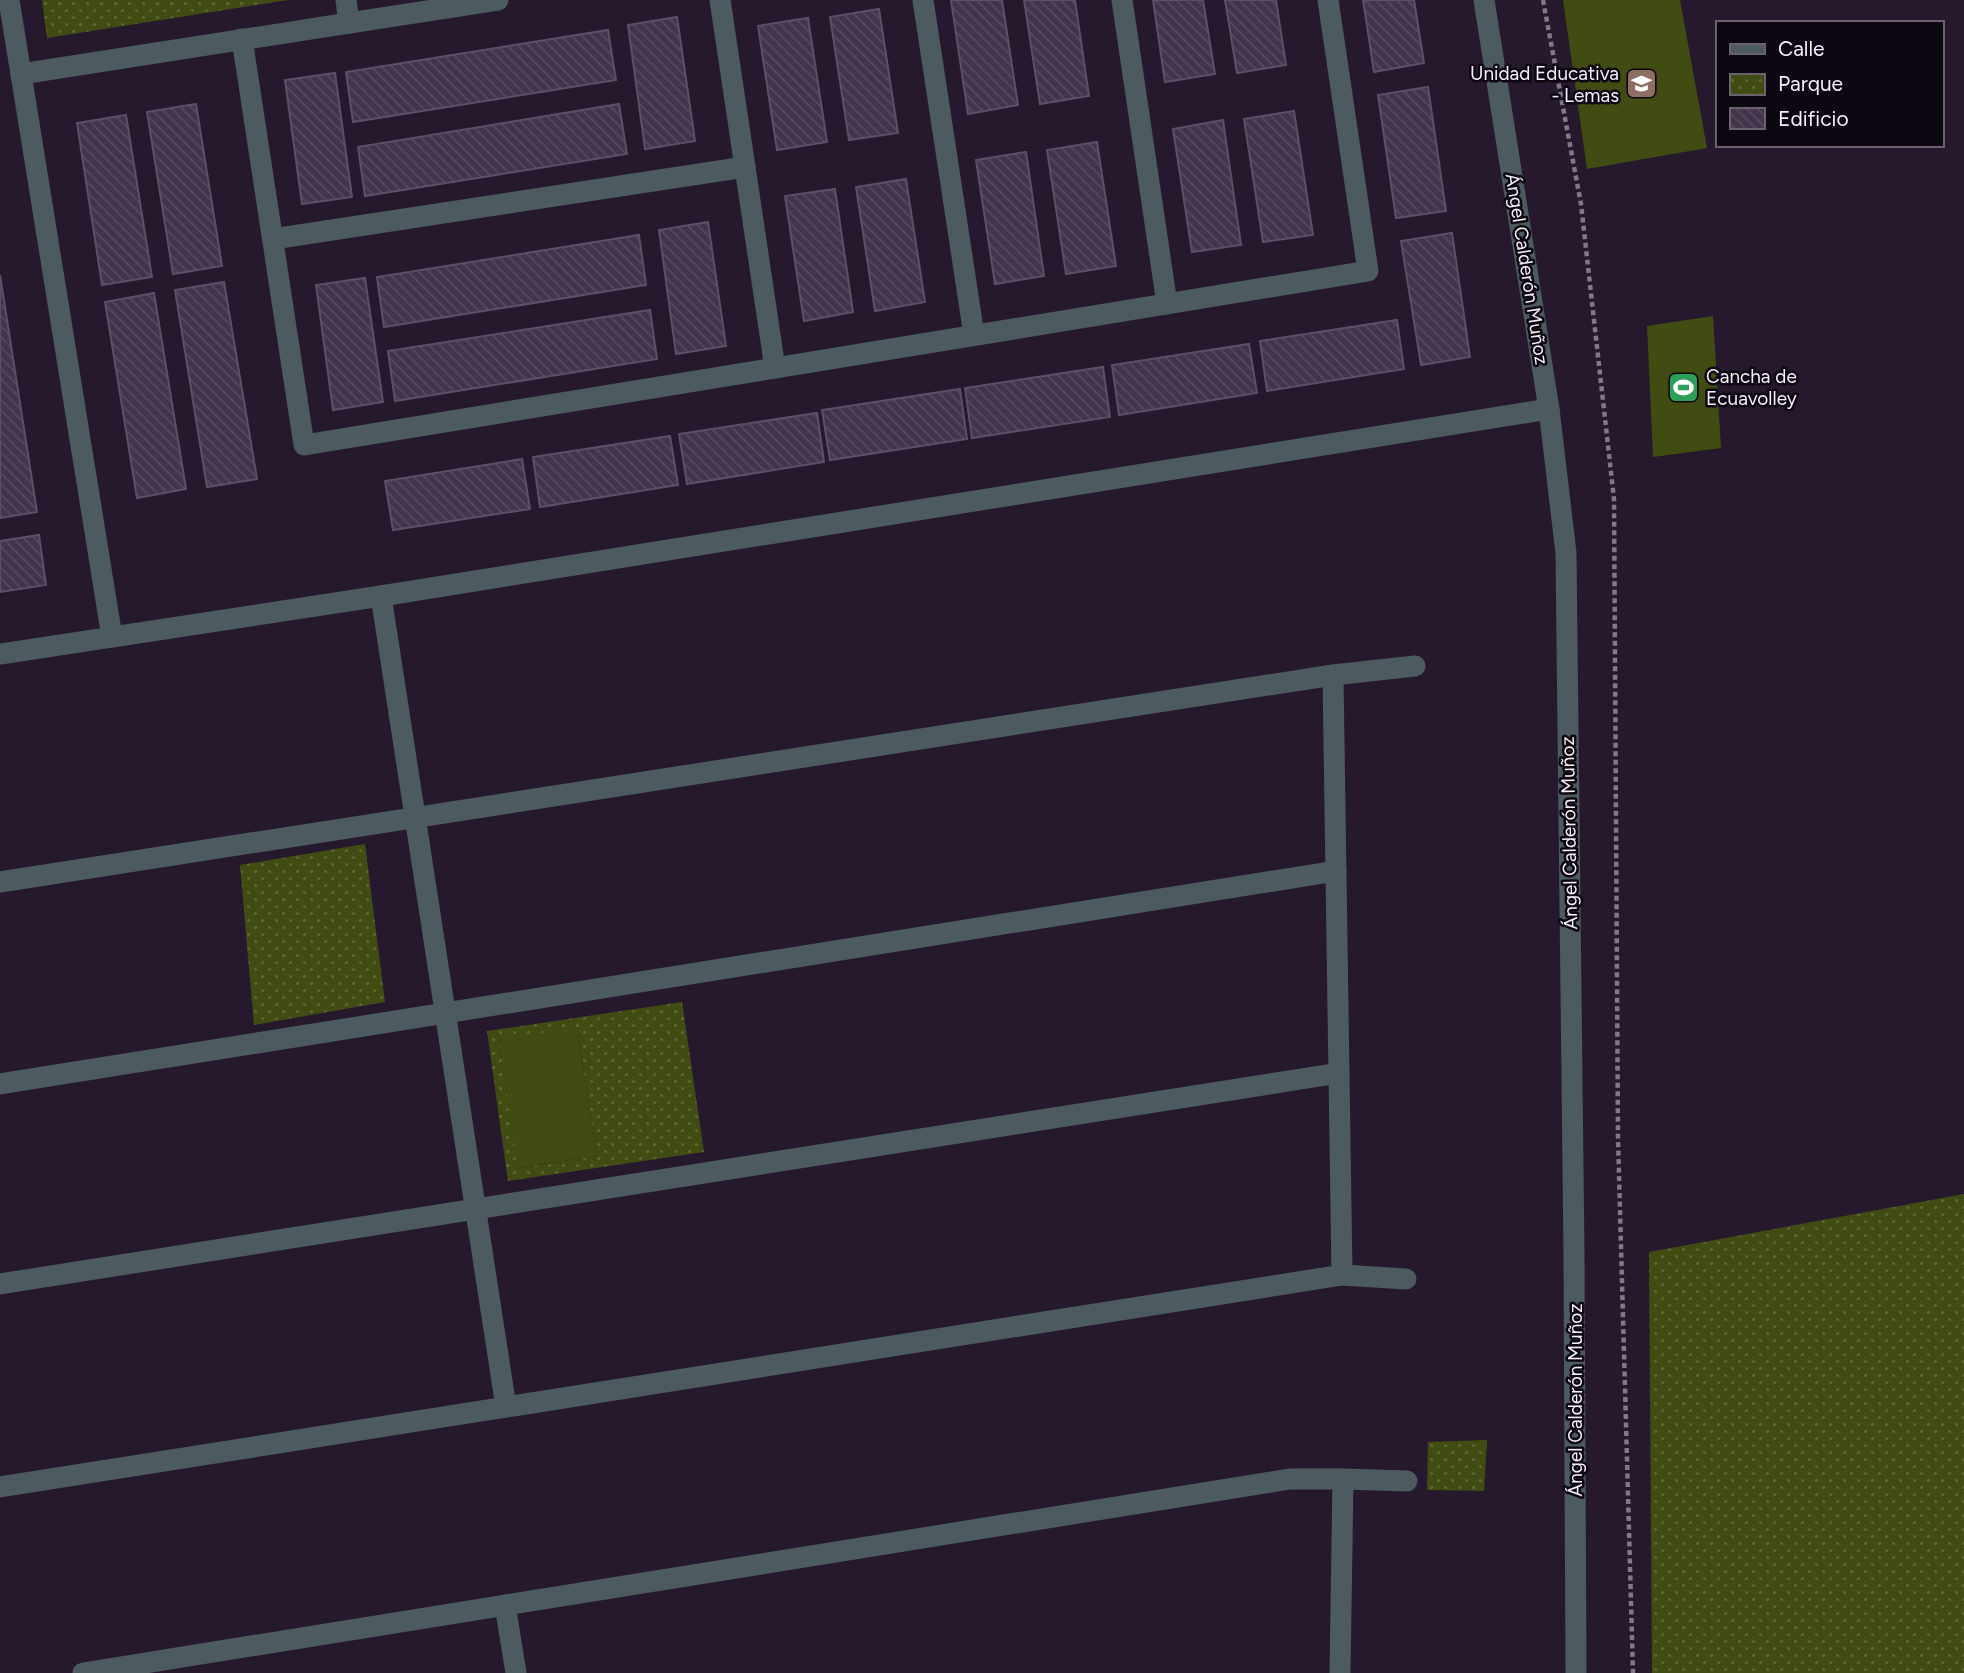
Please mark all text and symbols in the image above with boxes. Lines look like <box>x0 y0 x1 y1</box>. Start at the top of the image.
legend <box>1716 21 1943 147</box>
text: Calle <box>1778 36 1825 61</box>
place label: Unidad Educativa - Lemas <box>1470 62 1619 107</box>
school or university icon: Unidad Educativa - Lemas <box>1625 67 1659 101</box>
text: Parque <box>1778 71 1843 96</box>
text: Edificio <box>1778 106 1849 131</box>
street label: Ángel Calderón Muñoz <box>1501 172 1553 366</box>
place label: Cancha de Ecuavolley <box>1706 365 1797 410</box>
sports icon: Cancha de Ecuavolley <box>1666 370 1700 404</box>
street label: Ángel Calderón Muñoz <box>1556 736 1582 930</box>
street label: Ángel Calderón Muñoz <box>1564 1303 1587 1497</box>

